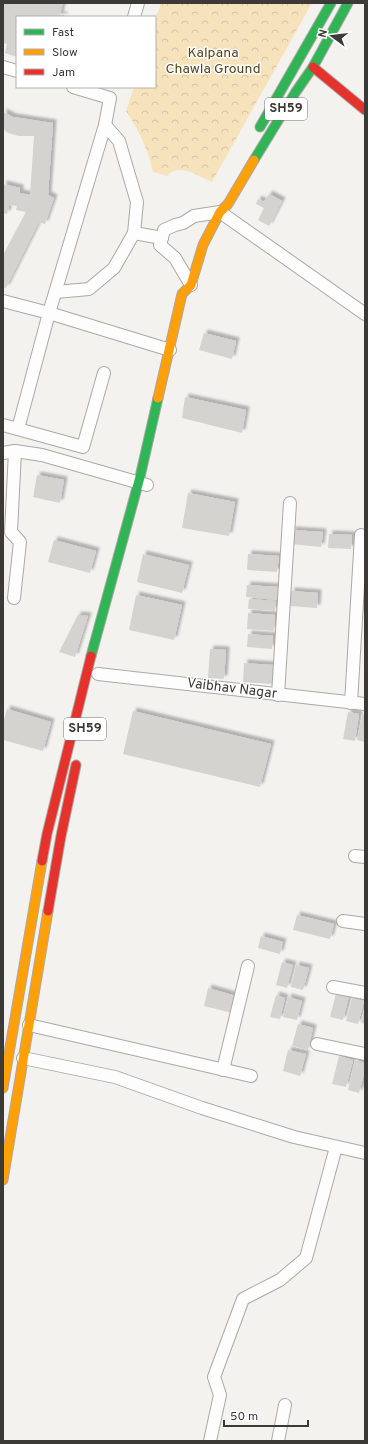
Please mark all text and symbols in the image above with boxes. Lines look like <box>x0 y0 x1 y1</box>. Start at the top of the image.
legend <box>16 16 156 88</box>
north arrow <box>312 16 352 56</box>
text: Fast <box>52 25 74 41</box>
text: N <box>316 28 331 39</box>
text: Slow <box>52 45 78 61</box>
park label: Kalpana Chawla Ground <box>165 45 261 78</box>
text: Jam <box>52 65 75 81</box>
road number: SH59 <box>265 98 307 120</box>
street label: Vaibhav Nagar <box>186 675 279 703</box>
road number: SH59 <box>64 718 106 740</box>
scale bar <box>224 1402 308 1428</box>
text: 50 m <box>230 1409 258 1425</box>

